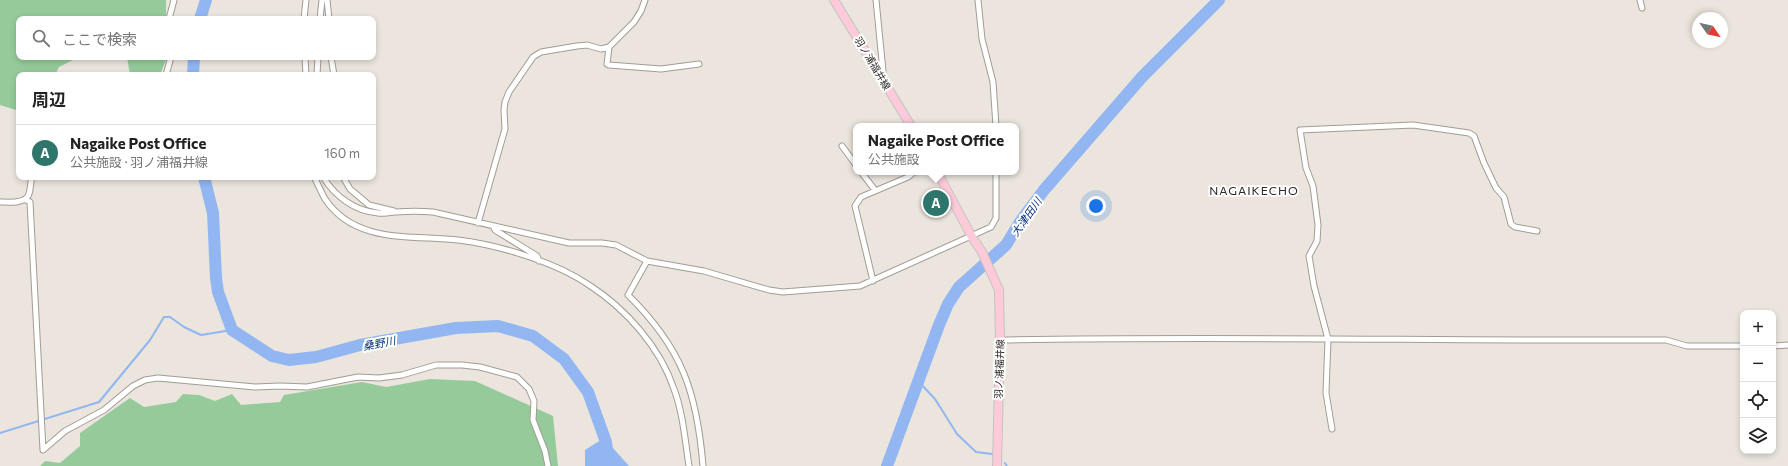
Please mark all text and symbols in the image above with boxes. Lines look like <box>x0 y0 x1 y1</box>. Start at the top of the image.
north arrow <box>1692 12 1728 48</box>
search box <box>16 16 376 60</box>
icon: search <box>30 27 52 49</box>
text: ここで検索 <box>62 30 137 48</box>
street label: 羽ノ浦福井線 <box>852 34 894 92</box>
text: 周辺 <box>32 89 66 110</box>
popup <box>853 123 1019 175</box>
text: Nagaike Post Office <box>868 131 1004 149</box>
text: Nagaike Post Office <box>70 134 206 152</box>
text: A <box>40 145 50 161</box>
text: 160 m <box>324 145 360 161</box>
text: 公共施設 <box>868 151 920 167</box>
text: 公共施設 · 羽ノ浦福井線 <box>70 154 208 170</box>
district label: NAGAIKECHO <box>1209 183 1299 197</box>
pin: A <box>923 188 949 218</box>
water label: 大津田川 <box>1008 194 1045 239</box>
your location <box>1086 196 1106 216</box>
map controls <box>1740 310 1776 454</box>
button: + <box>1740 310 1776 346</box>
water label: 桑野川 <box>362 333 397 353</box>
street label: 羽ノ浦福井線 <box>992 339 1006 399</box>
button: − <box>1740 346 1776 382</box>
button: locate <box>1740 382 1776 418</box>
button: layers <box>1740 418 1776 454</box>

